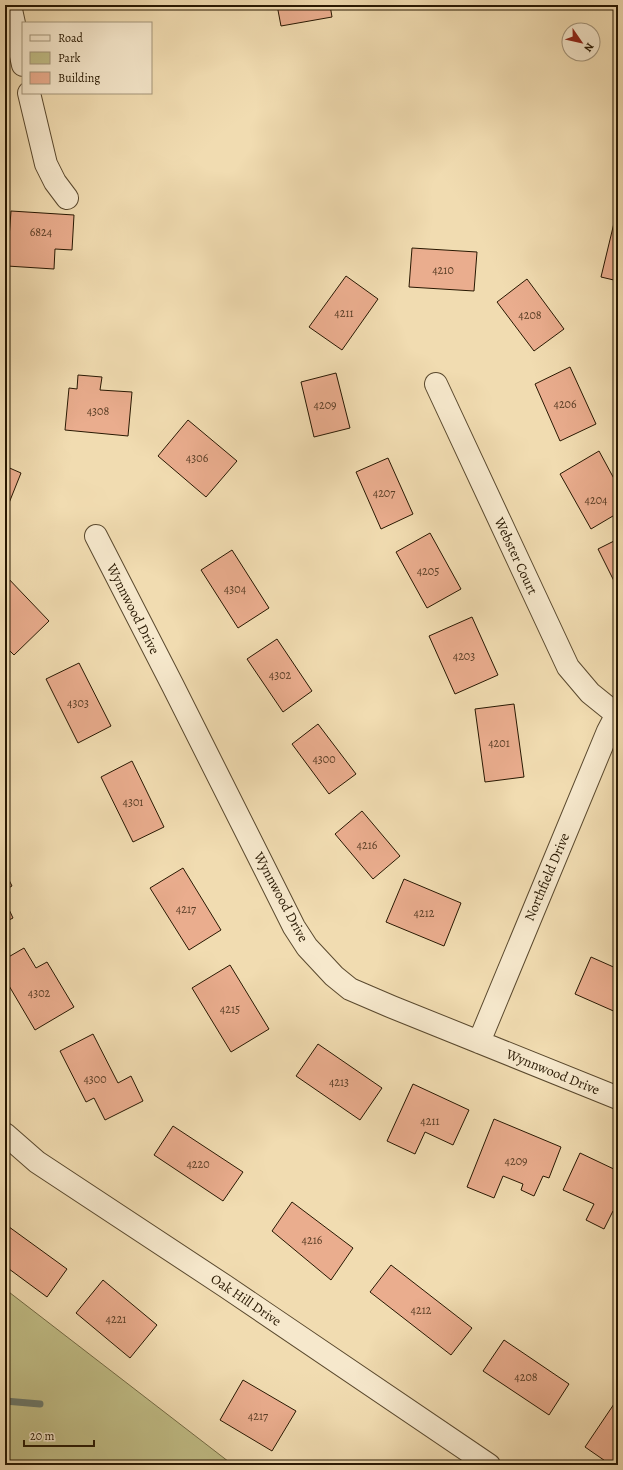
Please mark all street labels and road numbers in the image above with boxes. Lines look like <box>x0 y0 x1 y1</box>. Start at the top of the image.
street label: Webster Court <box>489 513 542 598</box>
street label: Wynnwood Drive <box>102 560 164 658</box>
street label: Northfield Drive <box>520 830 574 924</box>
street label: Wynnwood Drive <box>249 848 313 945</box>
street label: Wynnwood Drive <box>502 1044 603 1099</box>
street label: Oak Hill Drive <box>207 1269 285 1331</box>

